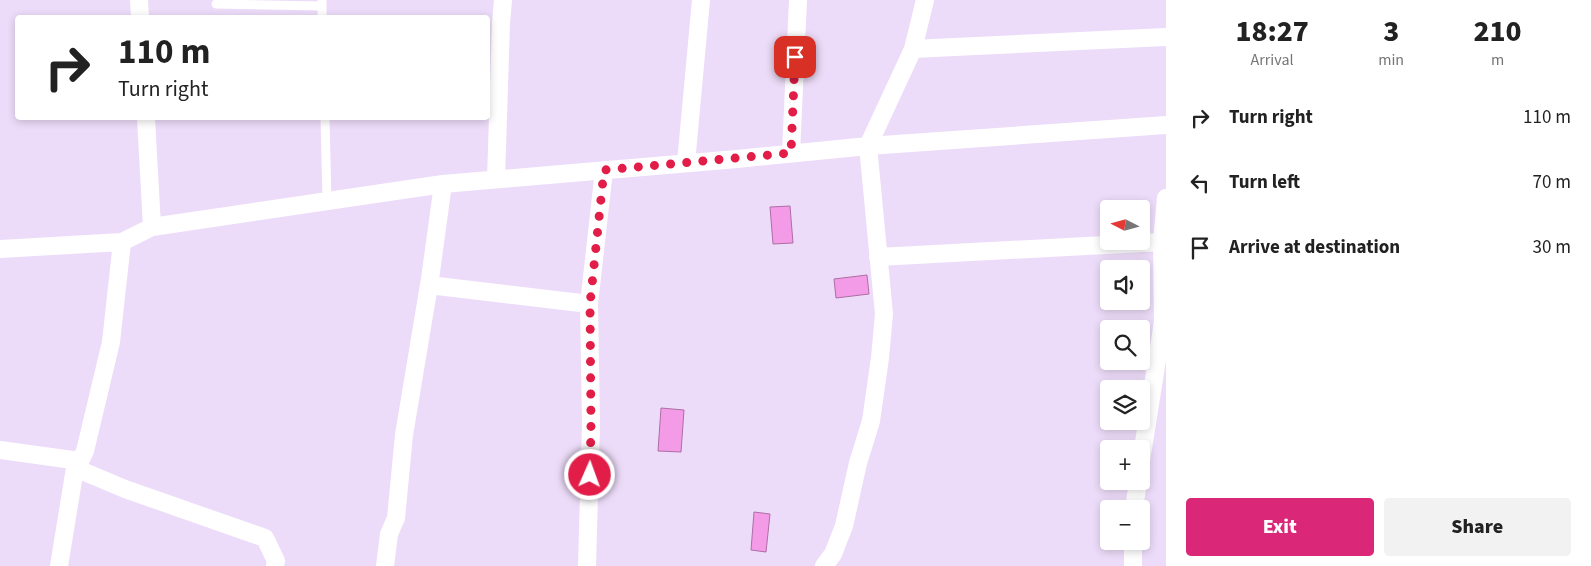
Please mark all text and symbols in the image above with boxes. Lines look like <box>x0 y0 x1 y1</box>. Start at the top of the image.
text: 18:27 <box>1235 10 1309 53</box>
text: 3 <box>1383 10 1399 53</box>
text: 210 <box>1474 10 1522 53</box>
text: 110 m <box>118 27 210 77</box>
icon: right <box>35 35 100 100</box>
pin <box>774 36 816 78</box>
icon: arrive <box>781 43 809 71</box>
text: Arrival <box>1251 49 1294 71</box>
text: min <box>1378 49 1404 71</box>
text: m <box>1491 49 1504 71</box>
text: Turn right <box>118 73 208 105</box>
icon: right <box>1186 104 1214 132</box>
text: Turn right <box>1229 104 1313 131</box>
text: 110 m <box>1523 104 1571 131</box>
icon: left <box>1186 169 1214 197</box>
text: Turn left <box>1229 169 1300 196</box>
text: 70 m <box>1533 169 1571 196</box>
north arrow <box>1100 200 1150 250</box>
map controls <box>1100 200 1150 550</box>
icon: arrive <box>1186 234 1214 262</box>
text: Arrive at destination <box>1229 234 1400 261</box>
text: 30 m <box>1533 234 1571 261</box>
button: sound <box>1100 260 1150 310</box>
button: search <box>1100 320 1150 370</box>
button: layers <box>1100 380 1150 430</box>
button: + <box>1100 440 1150 490</box>
position arrow <box>563 448 615 500</box>
button: Exit <box>1186 498 1374 556</box>
button: Share <box>1384 498 1571 556</box>
button: − <box>1100 500 1150 550</box>

